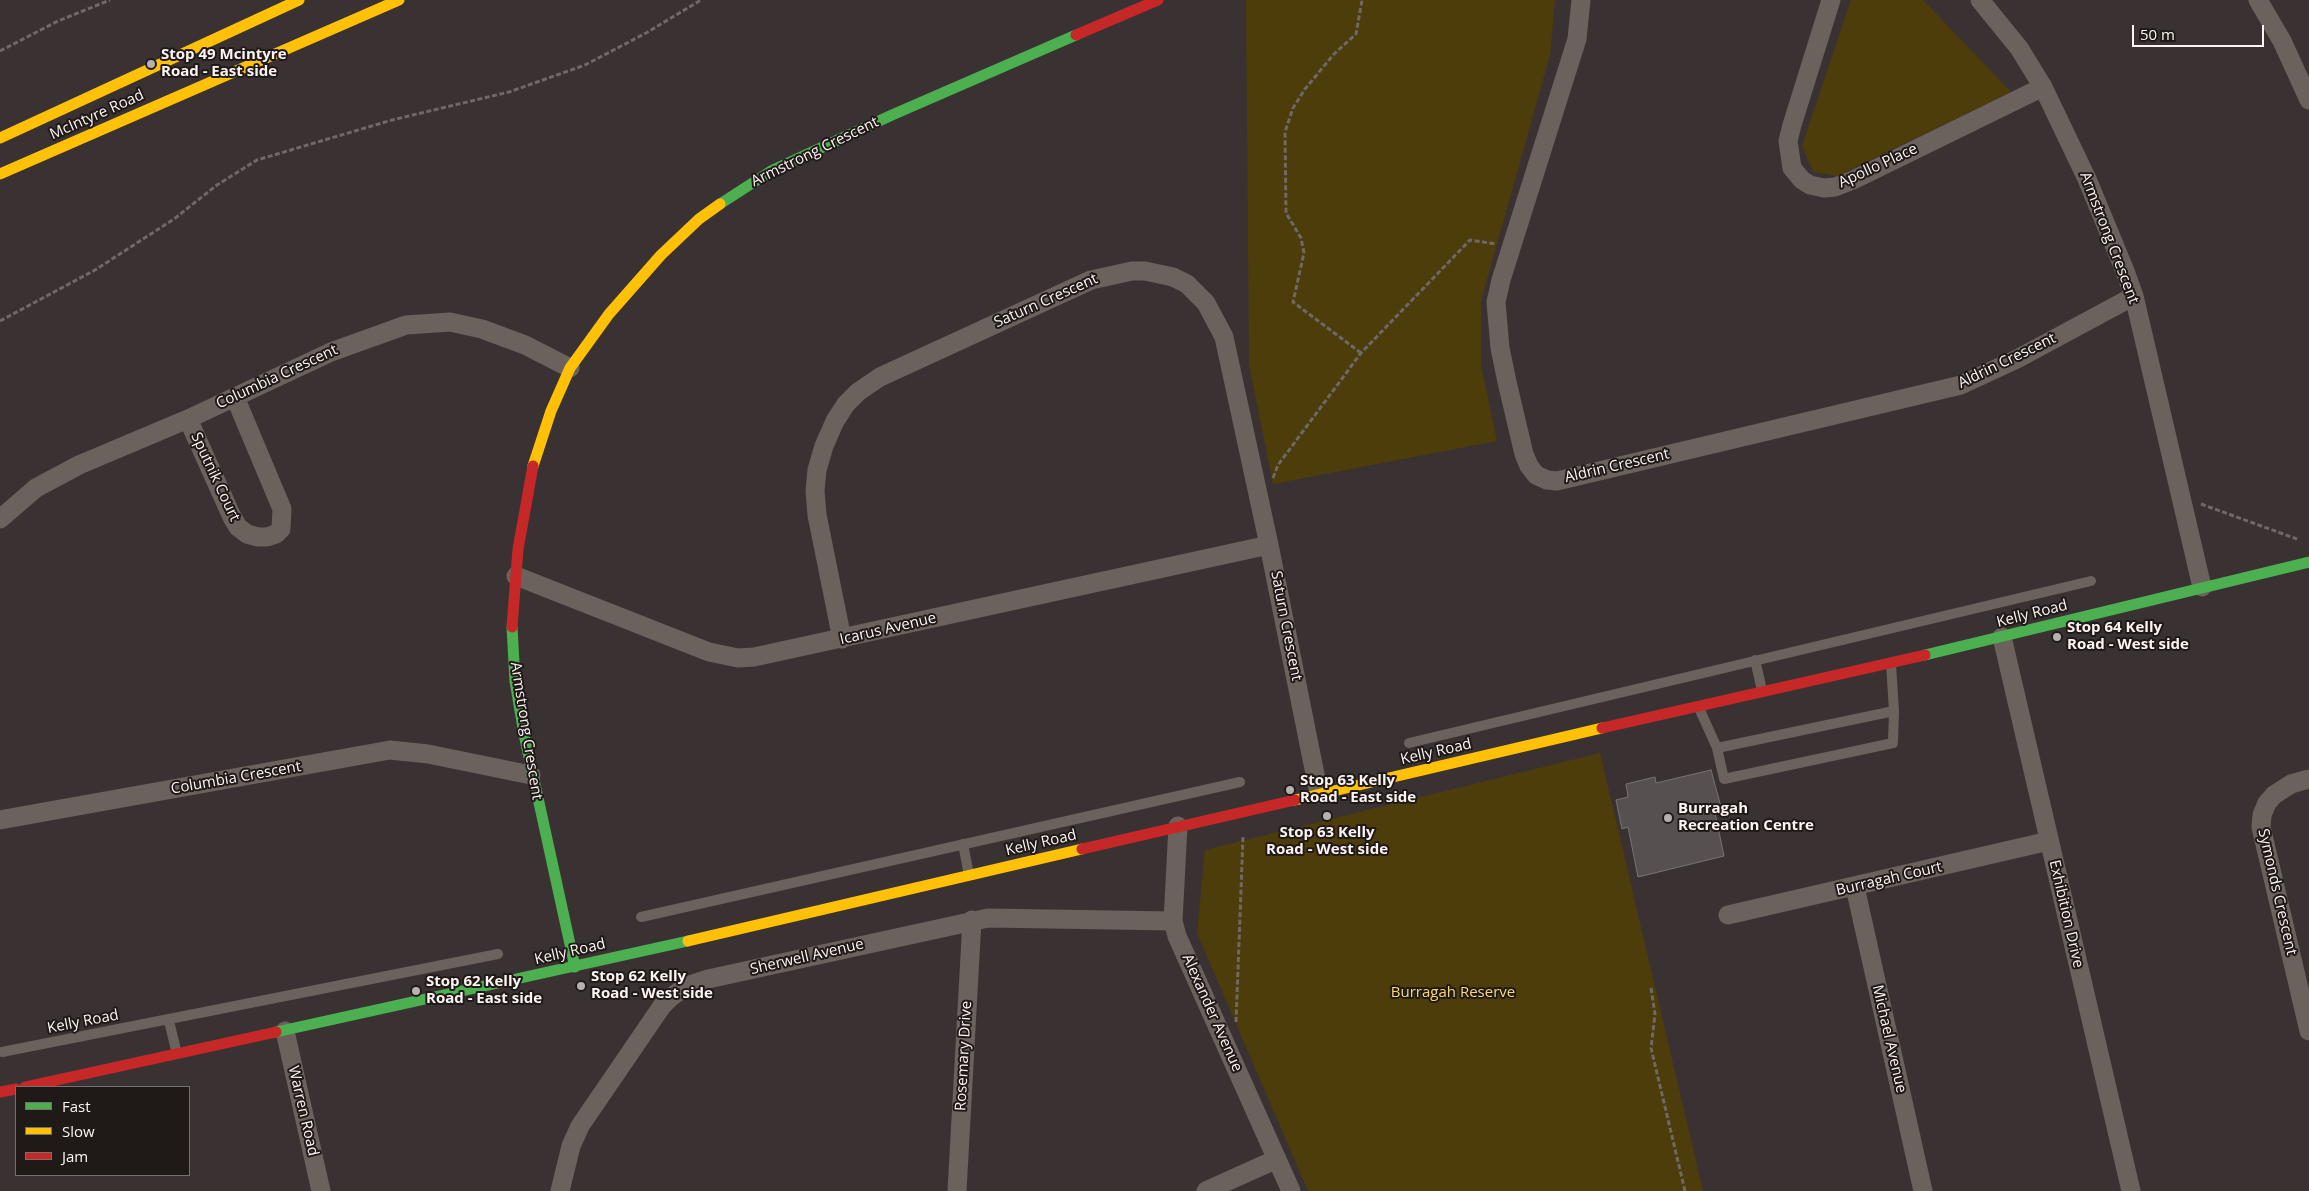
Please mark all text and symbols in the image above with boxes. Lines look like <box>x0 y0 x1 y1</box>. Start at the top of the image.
scale bar <box>2134 15 2266 47</box>
text: 50 m <box>2140 24 2175 44</box>
place label: Stop 49 Mcintyre Road - East side <box>161 46 287 81</box>
marker: Stop 49 Mcintyre Road - East side <box>145 58 157 70</box>
street label: McIntyre Road <box>47 86 147 144</box>
street label: Armstrong Crescent <box>748 113 882 191</box>
street label: Apollo Place <box>1836 140 1920 192</box>
street label: Armstrong Crescent <box>2076 170 2142 306</box>
street label: Saturn Crescent <box>991 270 1101 332</box>
street label: Aldrin Crescent <box>1955 330 2059 392</box>
street label: Columbia Crescent <box>213 341 341 413</box>
street label: Sputnik Court <box>187 430 243 524</box>
street label: Aldrin Crescent <box>1563 445 1671 487</box>
street label: Saturn Crescent <box>1267 569 1305 683</box>
street label: Kelly Road <box>1995 597 2069 631</box>
street label: Icarus Avenue <box>838 609 938 649</box>
place label: Stop 64 Kelly Road - West side <box>2067 619 2189 654</box>
marker: Stop 64 Kelly Road - West side <box>2051 631 2063 643</box>
street label: Armstrong Crescent <box>506 661 546 801</box>
street label: Kelly Road <box>1399 735 1473 769</box>
street label: Columbia Crescent <box>170 758 302 798</box>
place label: Stop 63 Kelly Road - East side <box>1300 772 1416 807</box>
marker: Stop 63 Kelly Road - East side <box>1284 784 1296 796</box>
place label: Burragah Recreation Centre <box>1678 800 1814 835</box>
marker: Stop 63 Kelly Road - West side <box>1321 810 1333 822</box>
marker: Burragah Recreation Centre <box>1662 812 1674 824</box>
place label: Stop 63 Kelly Road - West side <box>1266 824 1388 859</box>
street label: Kelly Road <box>1004 826 1078 860</box>
street label: Symonds Crescent <box>2254 827 2300 957</box>
street label: Burragah Court <box>1834 858 1944 900</box>
street label: Exhibition Drive <box>2045 858 2087 970</box>
street label: Kelly Road <box>533 935 607 969</box>
street label: Sherwell Avenue <box>749 935 865 979</box>
street label: Alexander Avenue <box>1178 951 1246 1075</box>
place label: Stop 62 Kelly Road - West side <box>591 968 713 1003</box>
place label: Stop 62 Kelly Road - East side <box>426 973 542 1008</box>
marker: Stop 62 Kelly Road - West side <box>575 980 587 992</box>
street label: Michael Avenue <box>1868 983 1910 1095</box>
park label: Burragah Reserve <box>1391 984 1515 1002</box>
marker: Stop 62 Kelly Road - East side <box>410 985 422 997</box>
street label: Rosemary Drive <box>952 1000 976 1112</box>
street label: Kelly Road <box>46 1006 120 1038</box>
street label: Warren Road <box>284 1064 322 1158</box>
legend <box>15 1086 190 1176</box>
text: Fast <box>62 1096 91 1116</box>
text: Slow <box>62 1121 95 1141</box>
text: Jam <box>62 1146 88 1166</box>

